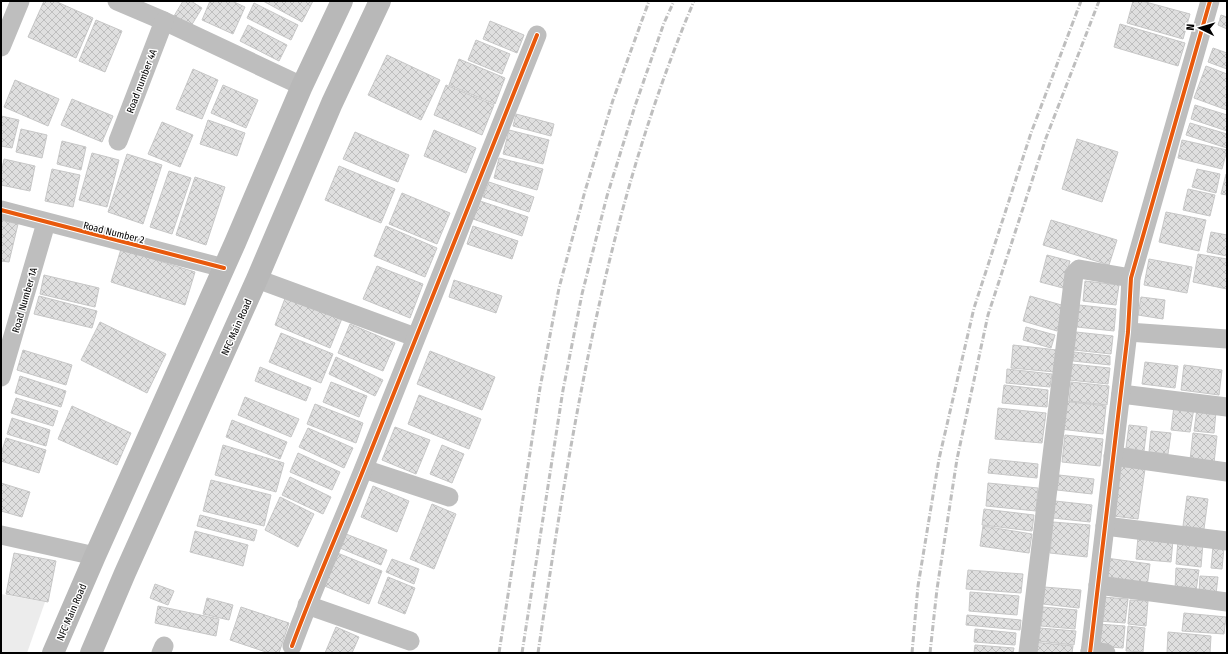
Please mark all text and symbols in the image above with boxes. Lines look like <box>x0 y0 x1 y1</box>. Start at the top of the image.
north arrow <box>1180 8 1220 48</box>
text: N <box>1184 23 1197 31</box>
street label: Road number 4A <box>124 47 160 115</box>
street label: Road Number 2 <box>82 220 146 247</box>
street label: Road Number 1A <box>10 266 40 334</box>
street label: NFC Main Road <box>219 297 255 358</box>
street label: NFC Main Road <box>55 582 89 643</box>

